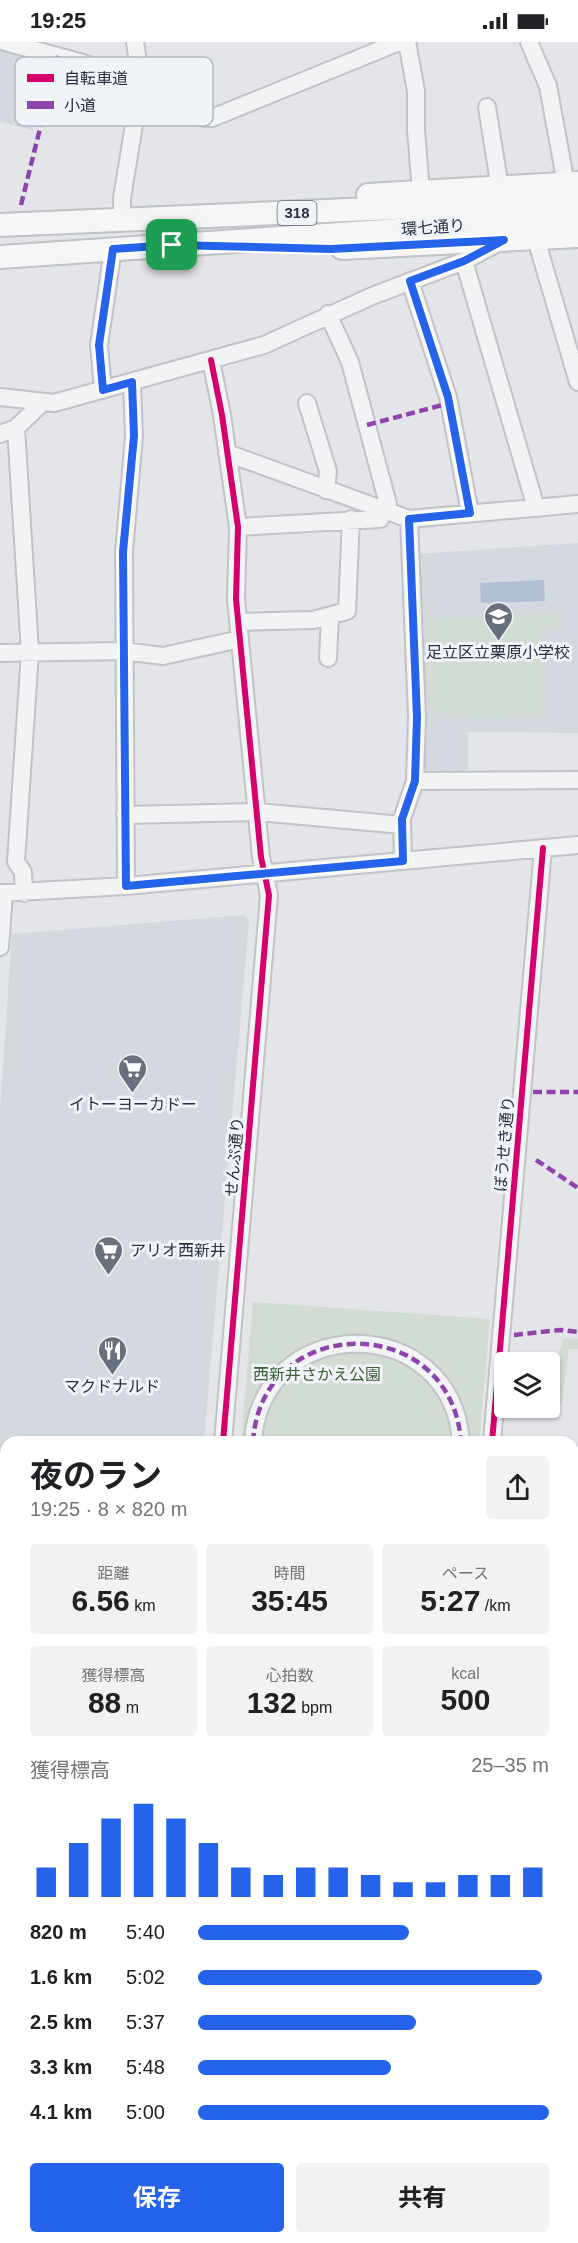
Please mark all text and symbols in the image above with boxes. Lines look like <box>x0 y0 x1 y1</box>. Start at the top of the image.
text: 19:25 <box>30 8 86 33</box>
legend <box>15 57 213 126</box>
text: 自転車道 <box>64 70 128 87</box>
text: 小道 <box>64 97 96 114</box>
road number: 318 <box>278 201 316 225</box>
street label: 環七通り <box>401 217 466 238</box>
pin <box>146 219 197 270</box>
icon: arrive <box>155 228 188 261</box>
school or university icon: 足立区立栗原小学校 <box>482 600 514 642</box>
place label: 足立区立栗原小学校 <box>426 644 570 661</box>
supermarket icon: イトーヨーカドー <box>117 1052 149 1094</box>
street label: ぼうせき通り <box>492 1095 517 1193</box>
place label: イトーヨーカドー <box>69 1096 197 1113</box>
street label: せんぷ通り <box>223 1116 246 1198</box>
supermarket icon: アリオ西新井 <box>93 1234 125 1276</box>
place label: アリオ西新井 <box>130 1242 226 1259</box>
restaurant icon: マクドナルド <box>96 1334 128 1376</box>
map controls <box>494 1352 560 1418</box>
button: layers <box>494 1352 560 1418</box>
park label: 西新井さかえ公園 <box>253 1366 381 1383</box>
place label: マクドナルド <box>64 1378 160 1395</box>
button: share <box>486 1456 549 1519</box>
text: 夜のラン <box>30 1457 162 1494</box>
text: 19:25 · 8 × 820 m <box>30 1498 187 1520</box>
text: 距離 <box>97 1565 130 1582</box>
text: 時間 <box>273 1565 306 1582</box>
text: ペース <box>442 1565 489 1582</box>
text: 6.56 <box>71 1584 130 1617</box>
text: 35:45 <box>251 1584 328 1617</box>
text: 5:27 <box>420 1584 480 1617</box>
text: km <box>130 1597 156 1614</box>
text: /km <box>480 1597 511 1614</box>
text: kcal <box>451 1665 480 1682</box>
text: 獲得標高 <box>81 1667 146 1684</box>
text: 心拍数 <box>265 1667 314 1684</box>
text: 500 <box>440 1683 491 1716</box>
text: 88 <box>88 1686 121 1719</box>
text: 132 <box>247 1686 297 1719</box>
text: m <box>121 1699 139 1716</box>
text: bpm <box>297 1699 332 1716</box>
text: 25–35 m <box>471 1754 549 1776</box>
text: 獲得標高 <box>30 1759 110 1781</box>
text: 820 m <box>30 1921 87 1943</box>
text: 5:40 <box>126 1921 165 1943</box>
text: 1.6 km <box>30 1966 92 1988</box>
text: 5:02 <box>126 1966 165 1988</box>
text: 2.5 km <box>30 2011 92 2033</box>
text: 5:37 <box>126 2011 165 2033</box>
text: 3.3 km <box>30 2056 92 2078</box>
text: 5:48 <box>126 2056 165 2078</box>
text: 4.1 km <box>30 2101 92 2123</box>
text: 5:00 <box>126 2101 165 2123</box>
button: 保存 <box>30 2163 284 2232</box>
button: 共有 <box>296 2163 549 2232</box>

